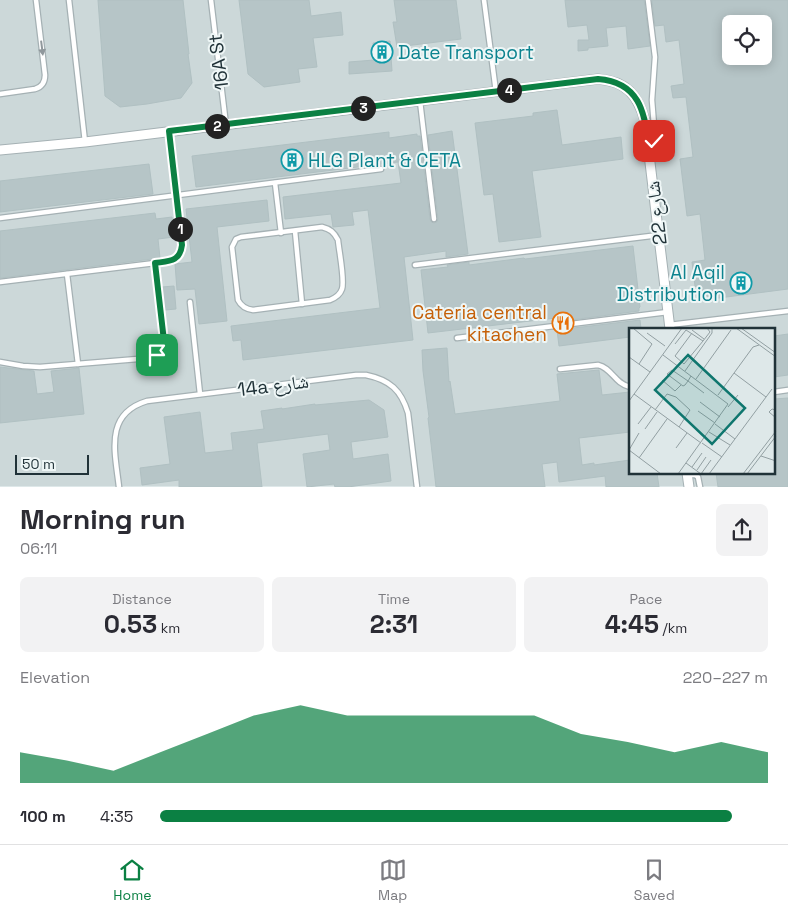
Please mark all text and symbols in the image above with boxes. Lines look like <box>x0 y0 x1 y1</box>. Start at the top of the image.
map controls <box>722 15 772 65</box>
button: locate <box>722 15 772 65</box>
street label: 16A St <box>203 32 234 92</box>
building icon: Date Transport <box>370 40 394 64</box>
place label: Date Transport <box>398 40 534 65</box>
one-way arrow <box>38 41 46 57</box>
pin: 4 <box>496 78 522 102</box>
text: 4 <box>505 81 514 99</box>
pin: 3 <box>350 96 376 120</box>
text: 3 <box>359 99 368 117</box>
pin: 2 <box>204 114 230 138</box>
text: 2 <box>213 117 222 135</box>
pin <box>633 120 675 162</box>
icon: check <box>640 127 668 155</box>
building icon: HLG Plant & CETA <box>280 148 304 172</box>
place label: HLG Plant & CETA <box>308 148 461 173</box>
street label: شارع 22 <box>640 180 673 246</box>
pin: 1 <box>168 216 192 242</box>
text: 1 <box>177 220 184 238</box>
place label: Al Aqil Distribution <box>617 260 725 307</box>
building icon: Al Aqil Distribution <box>729 271 753 295</box>
place label: Cateria central kitachen <box>412 300 547 347</box>
restaurant icon: Cateria central kitachen <box>551 311 575 335</box>
inset map <box>629 328 776 474</box>
pin <box>136 334 178 376</box>
icon: arrive <box>143 341 171 369</box>
street label: 14a شارع <box>236 369 310 402</box>
scale bar <box>15 452 89 475</box>
text: 50 m <box>22 455 55 473</box>
text: Morning run <box>20 501 185 537</box>
button: share <box>716 504 768 556</box>
text: 06:11 <box>20 538 57 559</box>
text: Distance <box>112 590 172 608</box>
text: Time <box>378 590 410 608</box>
text: Pace <box>630 590 662 608</box>
text: 0.53 <box>104 608 157 640</box>
text: 2:31 <box>370 608 418 640</box>
text: 4:45 <box>605 608 659 640</box>
text: km <box>157 619 180 637</box>
text: /km <box>659 619 687 637</box>
text: Elevation <box>20 667 90 688</box>
text: 220–227 m <box>683 667 768 688</box>
text: 100 m <box>20 806 66 827</box>
text: 4:35 <box>100 806 133 827</box>
tab: Home <box>113 856 151 904</box>
tab: Map <box>378 856 407 904</box>
tab: Saved <box>634 856 675 904</box>

